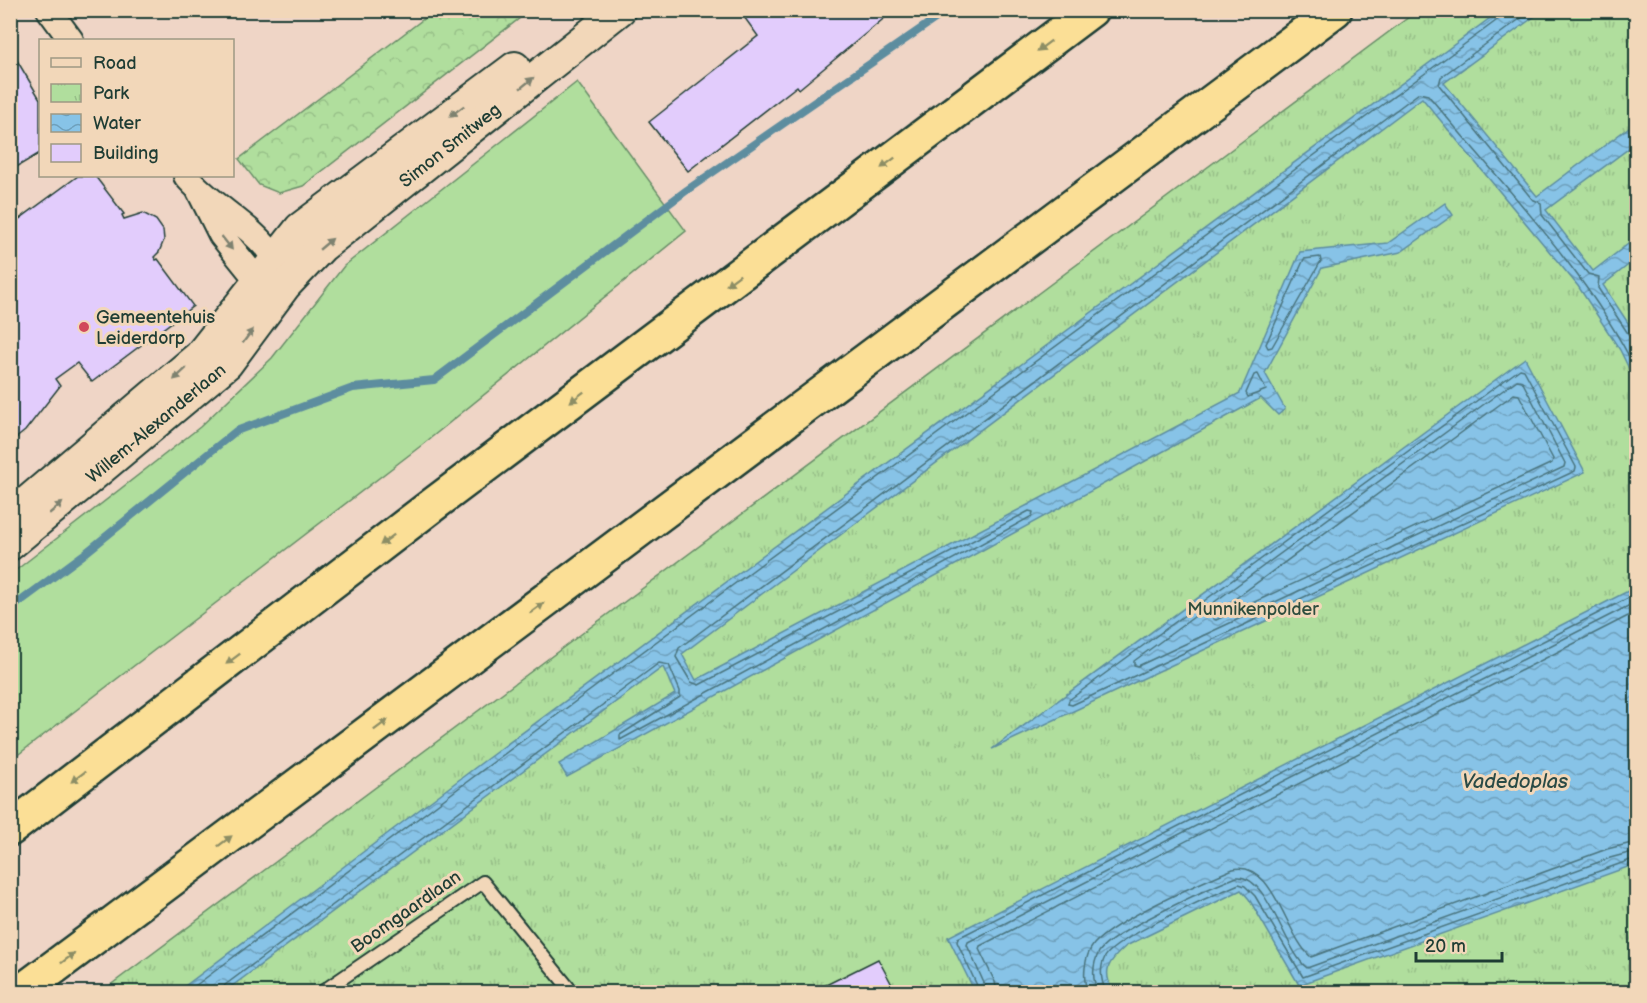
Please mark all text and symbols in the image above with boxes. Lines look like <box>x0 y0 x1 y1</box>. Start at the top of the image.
legend <box>39 39 234 177</box>
one-way arrow <box>1037 39 1052 51</box>
text: Road <box>93 53 137 74</box>
one-way arrow <box>519 77 534 90</box>
text: Park <box>93 83 129 104</box>
street label: Simon Smitweg <box>395 99 505 192</box>
one-way arrow <box>449 105 465 117</box>
text: Water <box>93 113 141 134</box>
text: Building <box>93 143 159 164</box>
one-way arrow <box>881 156 896 168</box>
one-way arrow <box>220 235 233 251</box>
one-way arrow <box>318 238 334 251</box>
one-way arrow <box>725 274 741 286</box>
place label: Gemeentehuis Leiderdorp <box>96 307 215 349</box>
marker: Gemeentehuis Leiderdorp <box>77 320 91 334</box>
one-way arrow <box>241 329 253 344</box>
street label: Willem-Alexanderlaan <box>82 359 230 487</box>
one-way arrow <box>173 366 187 380</box>
one-way arrow <box>569 391 585 403</box>
one-way arrow <box>48 502 63 515</box>
one-way arrow <box>380 534 396 546</box>
park label: Munnikenpolder <box>1187 599 1319 620</box>
one-way arrow <box>529 602 545 614</box>
one-way arrow <box>225 652 240 664</box>
one-way arrow <box>374 719 389 731</box>
water label: Vadedoplas <box>1462 770 1568 794</box>
one-way arrow <box>70 771 85 783</box>
one-way arrow <box>216 835 232 847</box>
street label: Boomgaardlaan <box>347 866 465 958</box>
scale bar <box>1416 925 1502 963</box>
text: 20 m <box>1425 936 1466 957</box>
one-way arrow <box>61 952 76 964</box>

